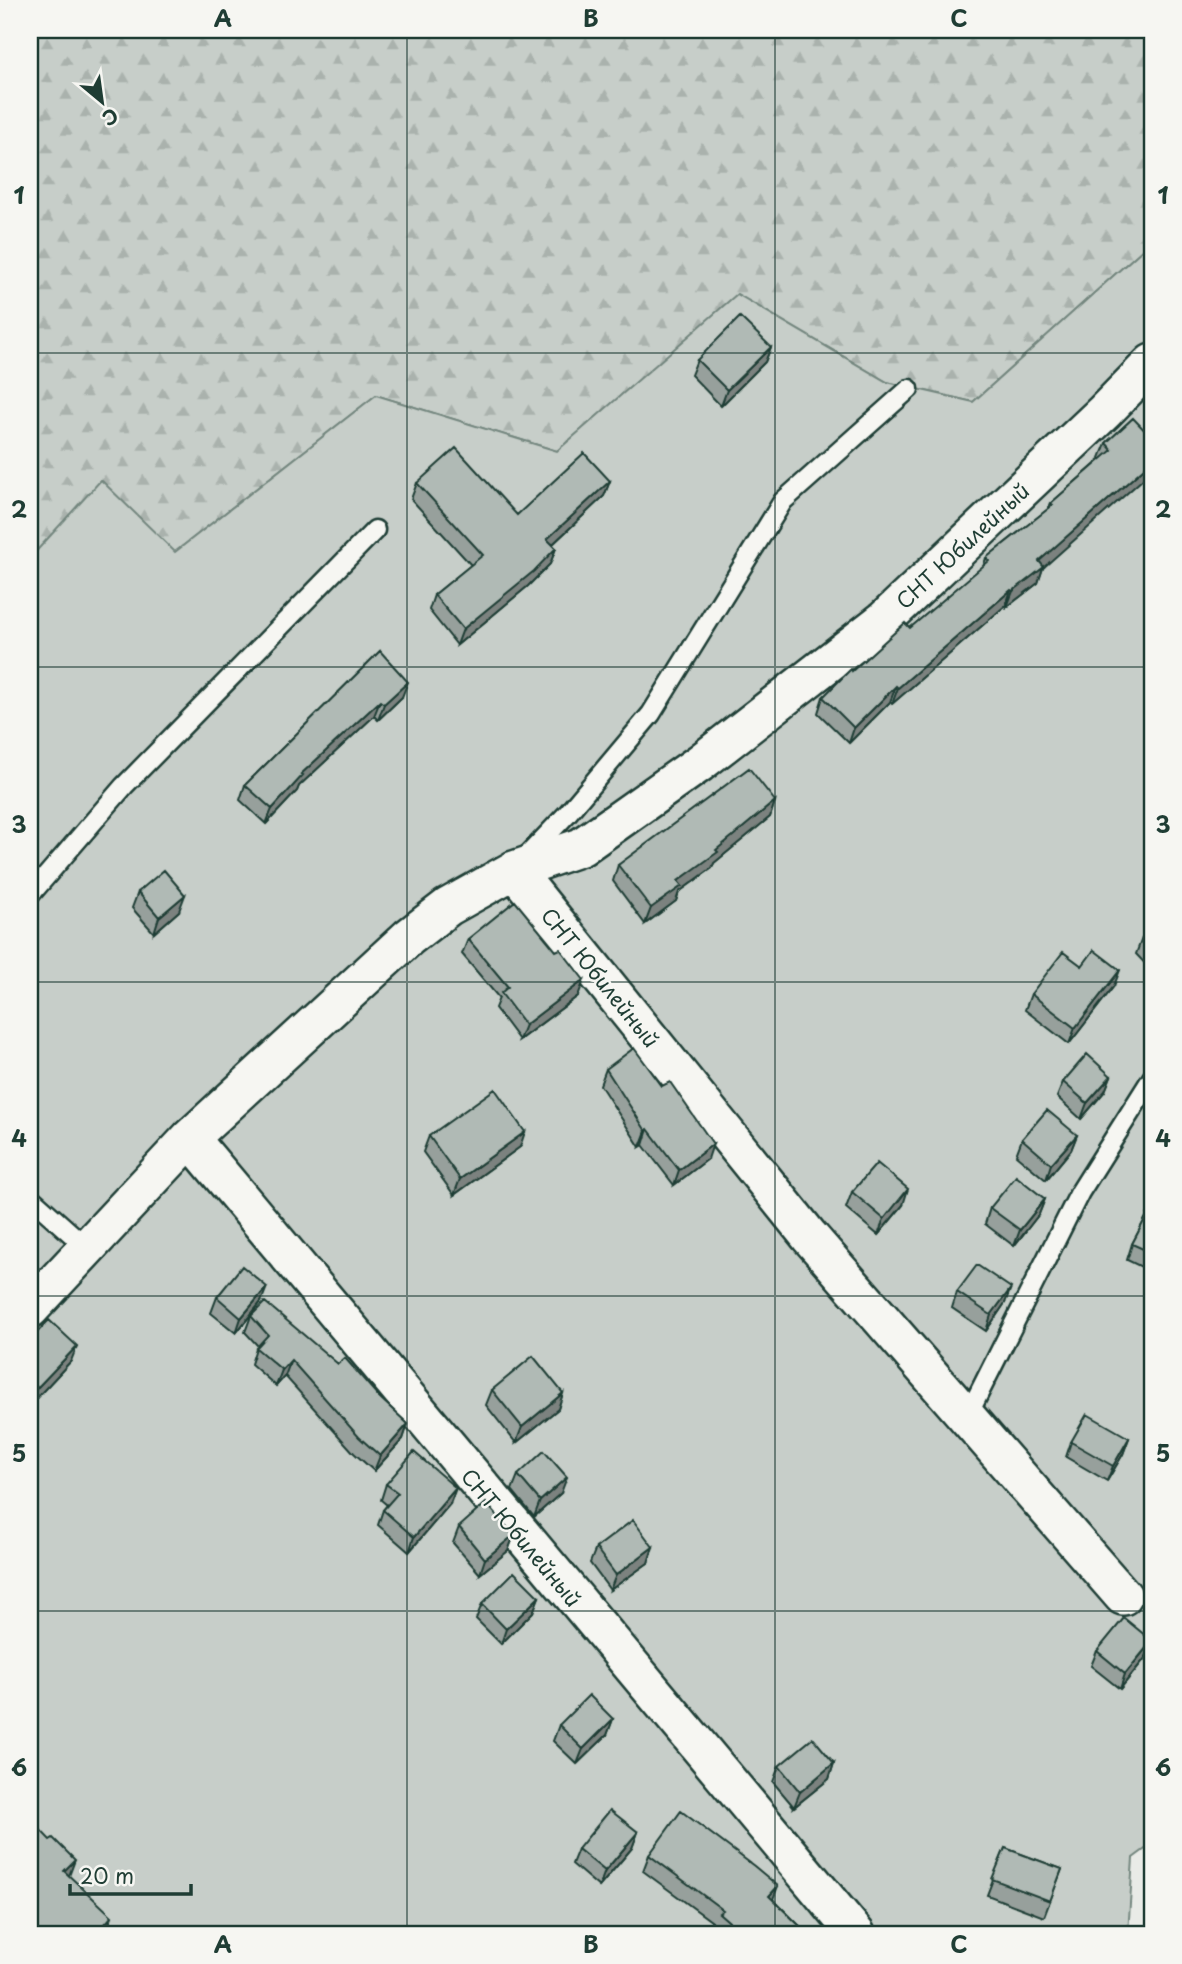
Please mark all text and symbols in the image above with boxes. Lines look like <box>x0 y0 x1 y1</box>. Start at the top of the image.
text: A <box>214 0 232 35</box>
text: B <box>583 0 599 35</box>
text: C <box>950 0 968 35</box>
north arrow <box>66 66 136 136</box>
text: С <box>98 102 124 133</box>
text: 1 <box>14 177 25 212</box>
text: 1 <box>1158 177 1169 212</box>
street label: СНТ Юбилейный <box>888 474 1036 616</box>
text: 2 <box>11 491 27 526</box>
text: 2 <box>1155 491 1171 526</box>
text: 3 <box>11 806 27 841</box>
text: 3 <box>1155 806 1171 841</box>
street label: СНТ Юбилейный <box>534 900 668 1054</box>
text: 4 <box>11 1120 27 1155</box>
text: 4 <box>1155 1120 1171 1155</box>
text: 5 <box>12 1435 26 1470</box>
text: 5 <box>1156 1435 1170 1470</box>
street label: СНТ Юбилейный <box>454 1461 590 1613</box>
text: 6 <box>11 1749 27 1784</box>
text: 6 <box>1155 1749 1171 1784</box>
scale bar <box>70 1852 191 1896</box>
text: 20 m <box>80 1859 134 1891</box>
text: A <box>214 1926 232 1961</box>
text: B <box>583 1926 599 1961</box>
text: C <box>950 1926 968 1961</box>

